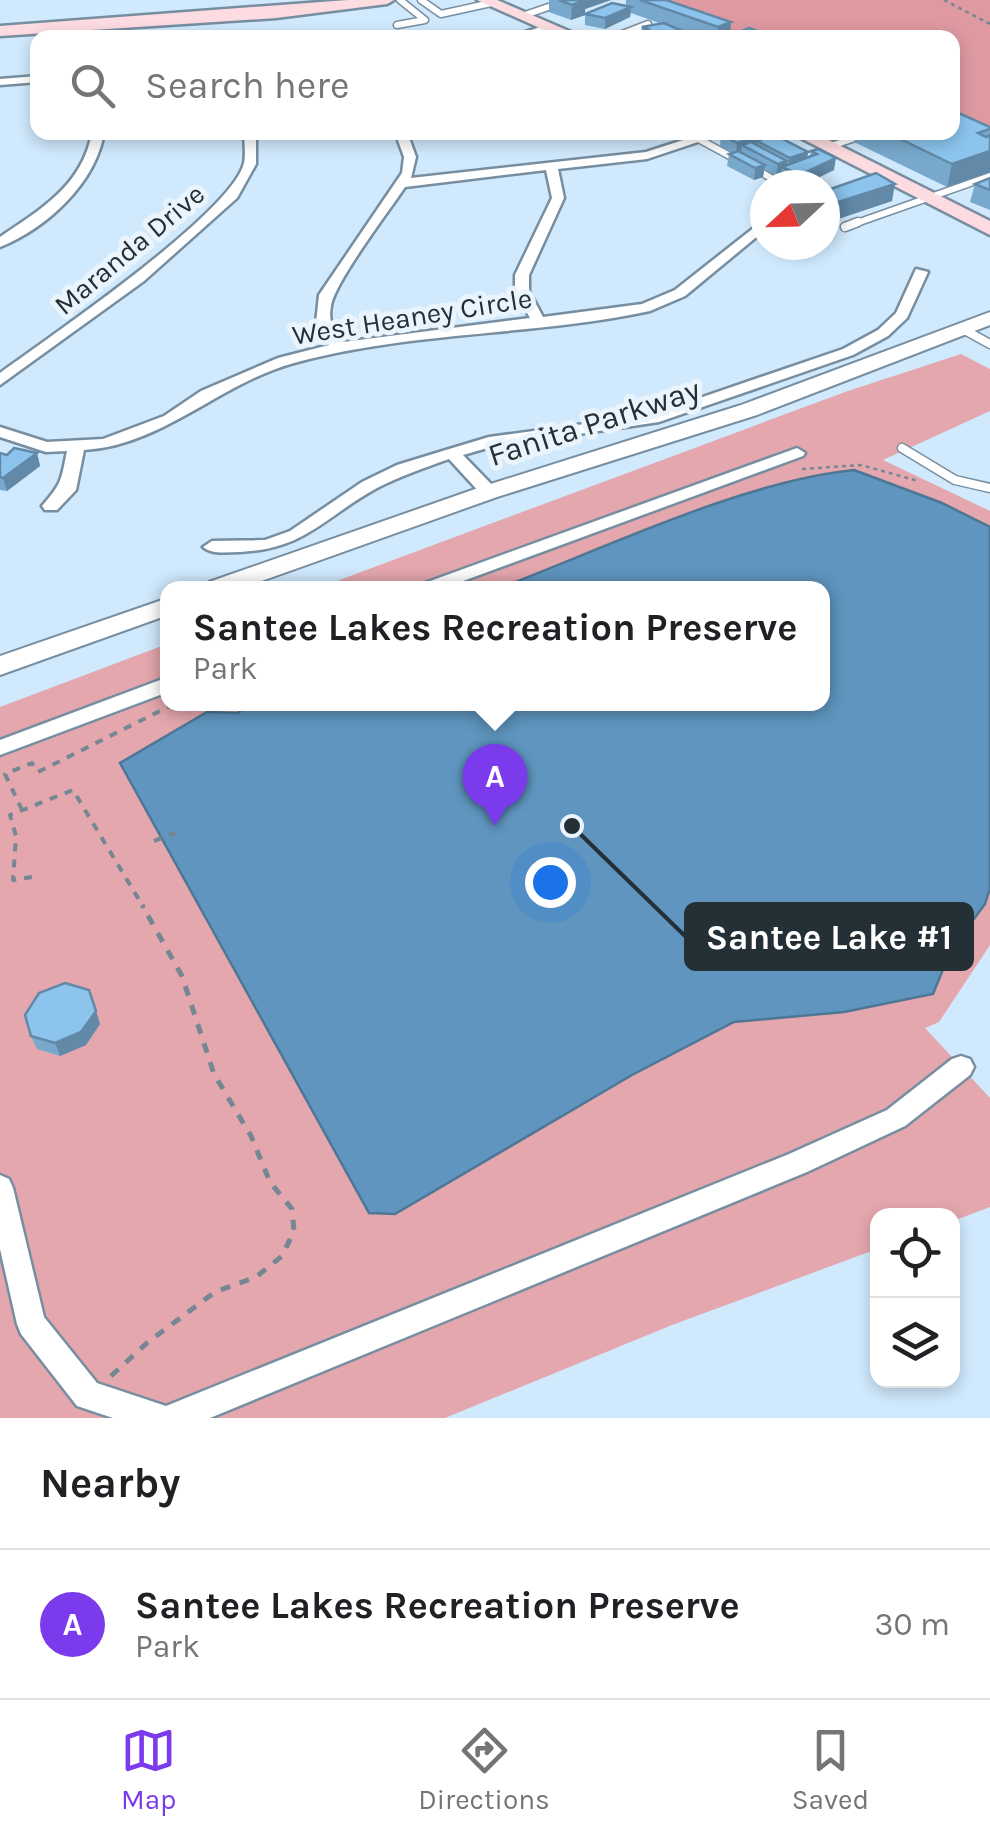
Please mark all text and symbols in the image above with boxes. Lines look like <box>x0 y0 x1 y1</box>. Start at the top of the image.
search box <box>30 30 960 140</box>
icon: search <box>65 58 120 113</box>
text: Search here <box>145 63 349 108</box>
north arrow <box>750 170 840 260</box>
street label: Maranda Drive <box>48 177 211 322</box>
street label: West Heaney Circle <box>290 281 534 352</box>
street label: Fanita Parkway <box>484 371 705 474</box>
popup <box>160 581 830 711</box>
text: Santee Lakes Recreation Preserve <box>193 605 797 650</box>
text: Park <box>193 650 258 687</box>
pin: A <box>462 744 528 826</box>
your location <box>525 857 576 908</box>
callout: Santee Lake #1 <box>686 904 972 969</box>
text: Santee Lake #1 <box>706 917 952 958</box>
map controls <box>870 1208 960 1388</box>
button: locate <box>870 1208 960 1298</box>
button: layers <box>870 1298 960 1388</box>
text: Nearby <box>40 1458 180 1508</box>
text: Santee Lakes Recreation Preserve <box>135 1583 740 1628</box>
text: A <box>62 1606 83 1643</box>
text: 30 m <box>875 1606 950 1643</box>
text: Park <box>135 1628 200 1665</box>
tab: Map <box>121 1723 176 1816</box>
tab: Directions <box>418 1723 550 1816</box>
tab: Saved <box>792 1723 869 1816</box>

